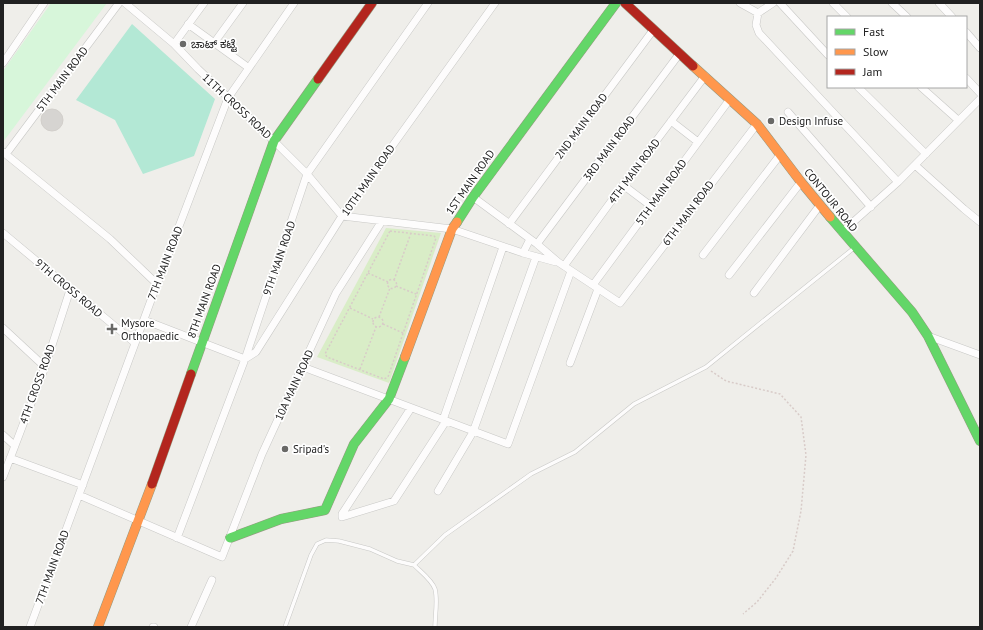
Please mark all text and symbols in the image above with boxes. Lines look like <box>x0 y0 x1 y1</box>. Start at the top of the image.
legend <box>827 16 967 88</box>
text: Fast <box>863 24 884 39</box>
place label: ಚಾಟ್ ಕಟ್ಟೆ <box>191 37 237 53</box>
marker: ಚಾಟ್ ಕಟ್ಟೆ <box>178 39 188 49</box>
street label: 5TH MAIN ROAD <box>33 44 91 114</box>
text: Slow <box>863 44 888 59</box>
text: Jam <box>862 64 882 79</box>
street label: 11TH CROSS ROAD <box>199 70 275 142</box>
street label: 2ND MAIN ROAD <box>552 90 610 162</box>
street label: 3RD MAIN ROAD <box>580 113 638 183</box>
place label: Design Infuse <box>779 114 844 128</box>
marker: Design Infuse <box>766 116 776 126</box>
street label: 4TH MAIN ROAD <box>605 136 663 206</box>
street label: 10TH MAIN ROAD <box>338 142 398 218</box>
street label: 1ST MAIN ROAD <box>442 147 498 217</box>
street label: 5TH MAIN ROAD <box>632 156 690 228</box>
street label: CONTOUR ROAD <box>801 165 861 235</box>
street label: 6TH MAIN ROAD <box>659 178 717 248</box>
street label: 9TH MAIN ROAD <box>260 219 298 297</box>
street label: 7TH MAIN ROAD <box>144 224 186 302</box>
street label: 9TH CROSS ROAD <box>32 256 106 320</box>
street label: 8TH MAIN ROAD <box>184 262 224 340</box>
place label: Mysore Orthopaedic <box>121 316 179 343</box>
marker: Mysore Orthopaedic <box>106 323 118 335</box>
street label: 4TH CROSS ROAD <box>16 342 58 426</box>
street label: 10A MAIN ROAD <box>271 347 317 423</box>
place label: Sripad's <box>293 442 330 456</box>
marker: Sripad's <box>280 444 290 454</box>
street label: 7TH MAIN ROAD <box>32 528 72 606</box>

